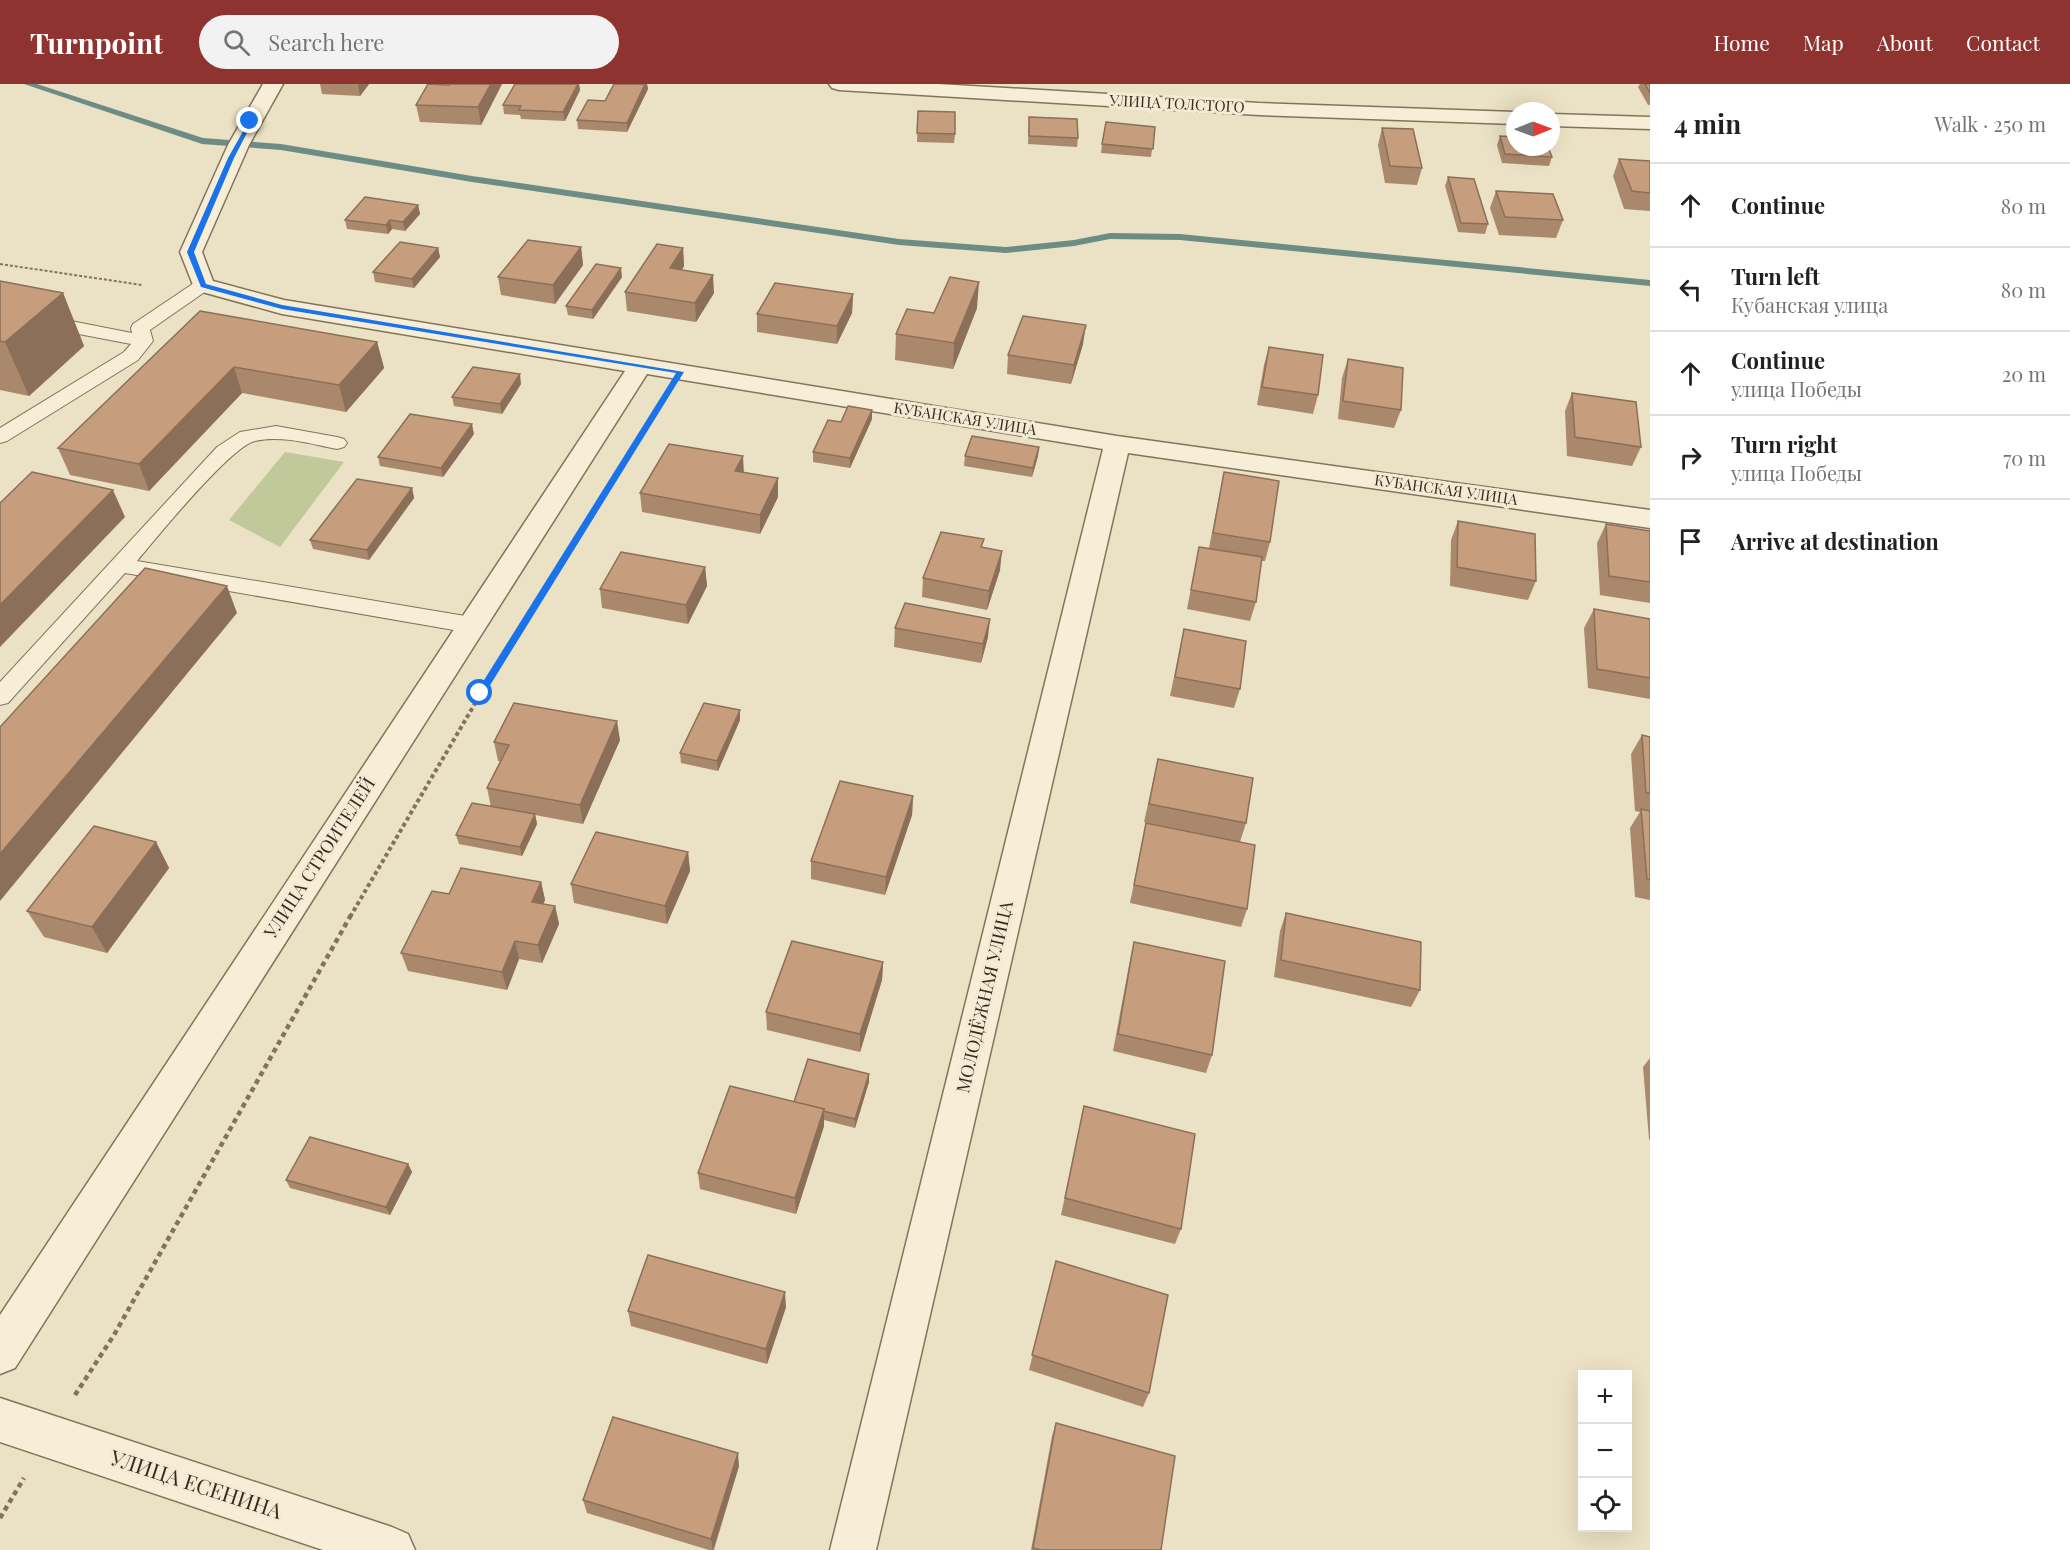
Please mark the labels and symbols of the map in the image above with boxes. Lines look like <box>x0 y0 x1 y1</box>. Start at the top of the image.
street label: УЛИЦА ТОЛСТОГО <box>1108 89 1245 117</box>
north arrow <box>1506 102 1560 156</box>
route end <box>236 107 262 133</box>
street label: КУБАНСКАЯ УЛИЦА <box>892 397 1039 439</box>
street label: КУБАНСКАЯ УЛИЦА <box>1373 469 1520 509</box>
route start <box>466 679 492 705</box>
street label: УЛИЦА СТРОИТЕЛЕЙ <box>258 772 380 943</box>
street label: МОЛОДЁЖНАЯ УЛИЦА <box>950 898 1018 1095</box>
street label: УЛИЦА ЕСЕНИНА <box>106 1442 287 1524</box>

